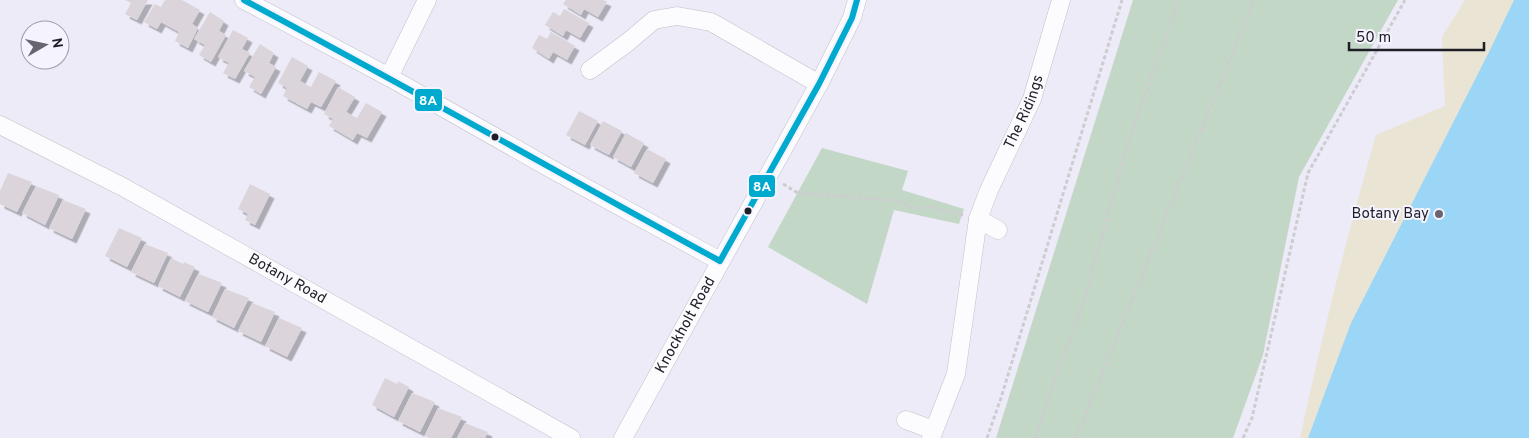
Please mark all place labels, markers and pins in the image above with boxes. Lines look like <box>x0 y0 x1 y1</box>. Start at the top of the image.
unlabelled marker <box>490 132 500 142</box>
place label: Botany Bay <box>1352 205 1429 224</box>
unlabelled marker <box>743 206 753 216</box>
marker: Botany Bay <box>1433 208 1445 220</box>

